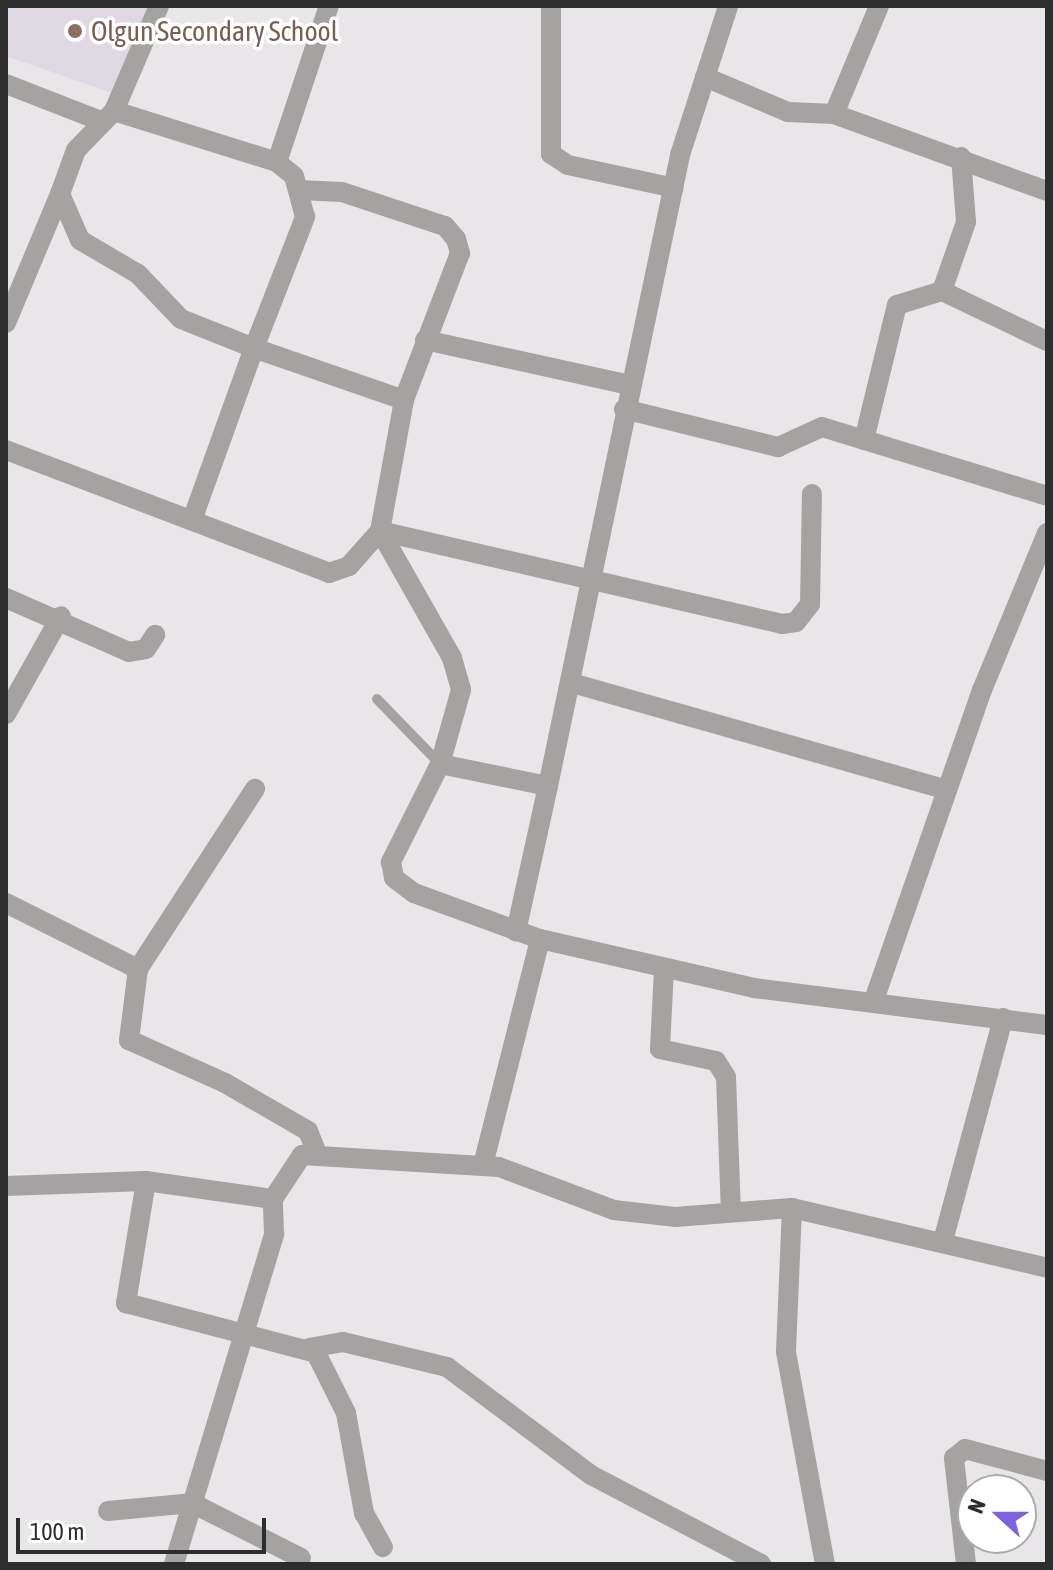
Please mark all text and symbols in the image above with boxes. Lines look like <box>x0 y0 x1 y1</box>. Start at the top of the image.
place label: Olgun Secondary School <box>91 14 338 48</box>
marker: Olgun Secondary School <box>66 22 84 40</box>
north arrow <box>957 1474 1037 1554</box>
text: N <box>962 1495 991 1517</box>
scale bar <box>20 1502 270 1552</box>
text: 100 m <box>30 1518 84 1545</box>

